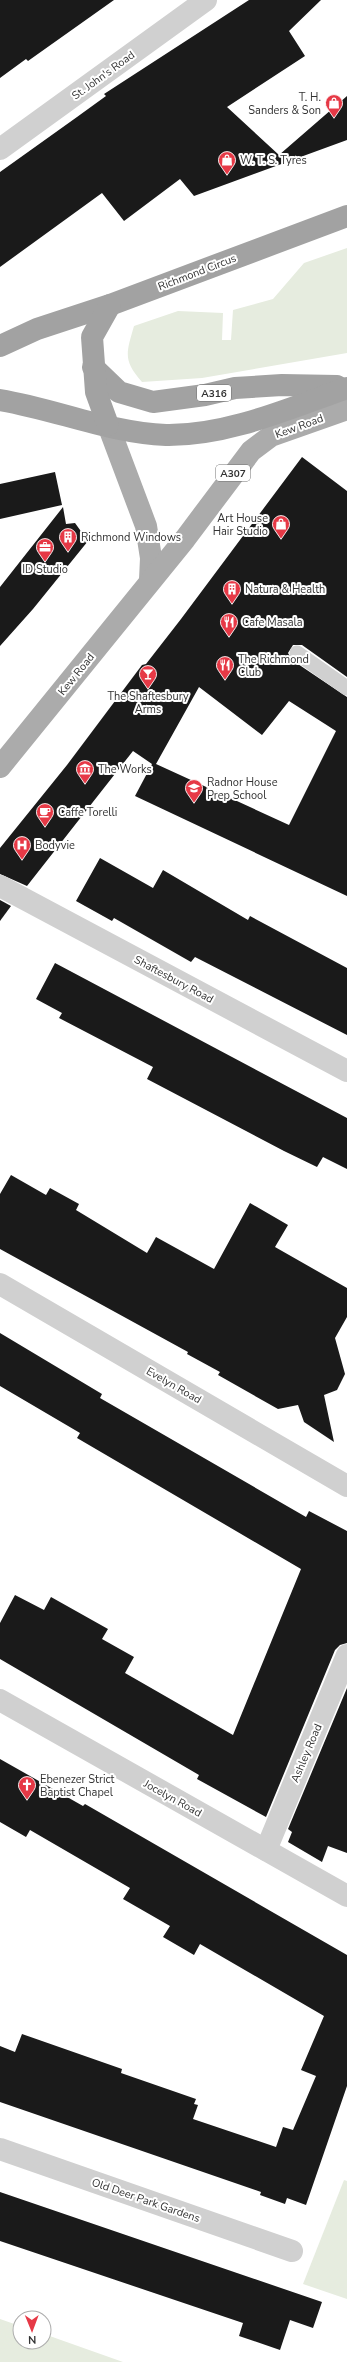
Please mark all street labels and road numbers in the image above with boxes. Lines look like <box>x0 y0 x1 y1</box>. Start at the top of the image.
street label: St. John's Road <box>69 47 138 103</box>
street label: Richmond Circus <box>156 251 238 294</box>
road number: A316 <box>197 385 231 401</box>
street label: Kew Road <box>273 411 325 442</box>
road number: A307 <box>216 465 250 481</box>
street label: Kew Road <box>55 650 98 699</box>
street label: Shaftesbury Road <box>131 952 216 1007</box>
street label: Evelyn Road <box>143 1364 204 1407</box>
street label: Ashley Road <box>287 1721 326 1785</box>
street label: Jocelyn Road <box>140 1776 204 1821</box>
street label: Old Deer Park Gardens <box>90 2175 202 2226</box>

